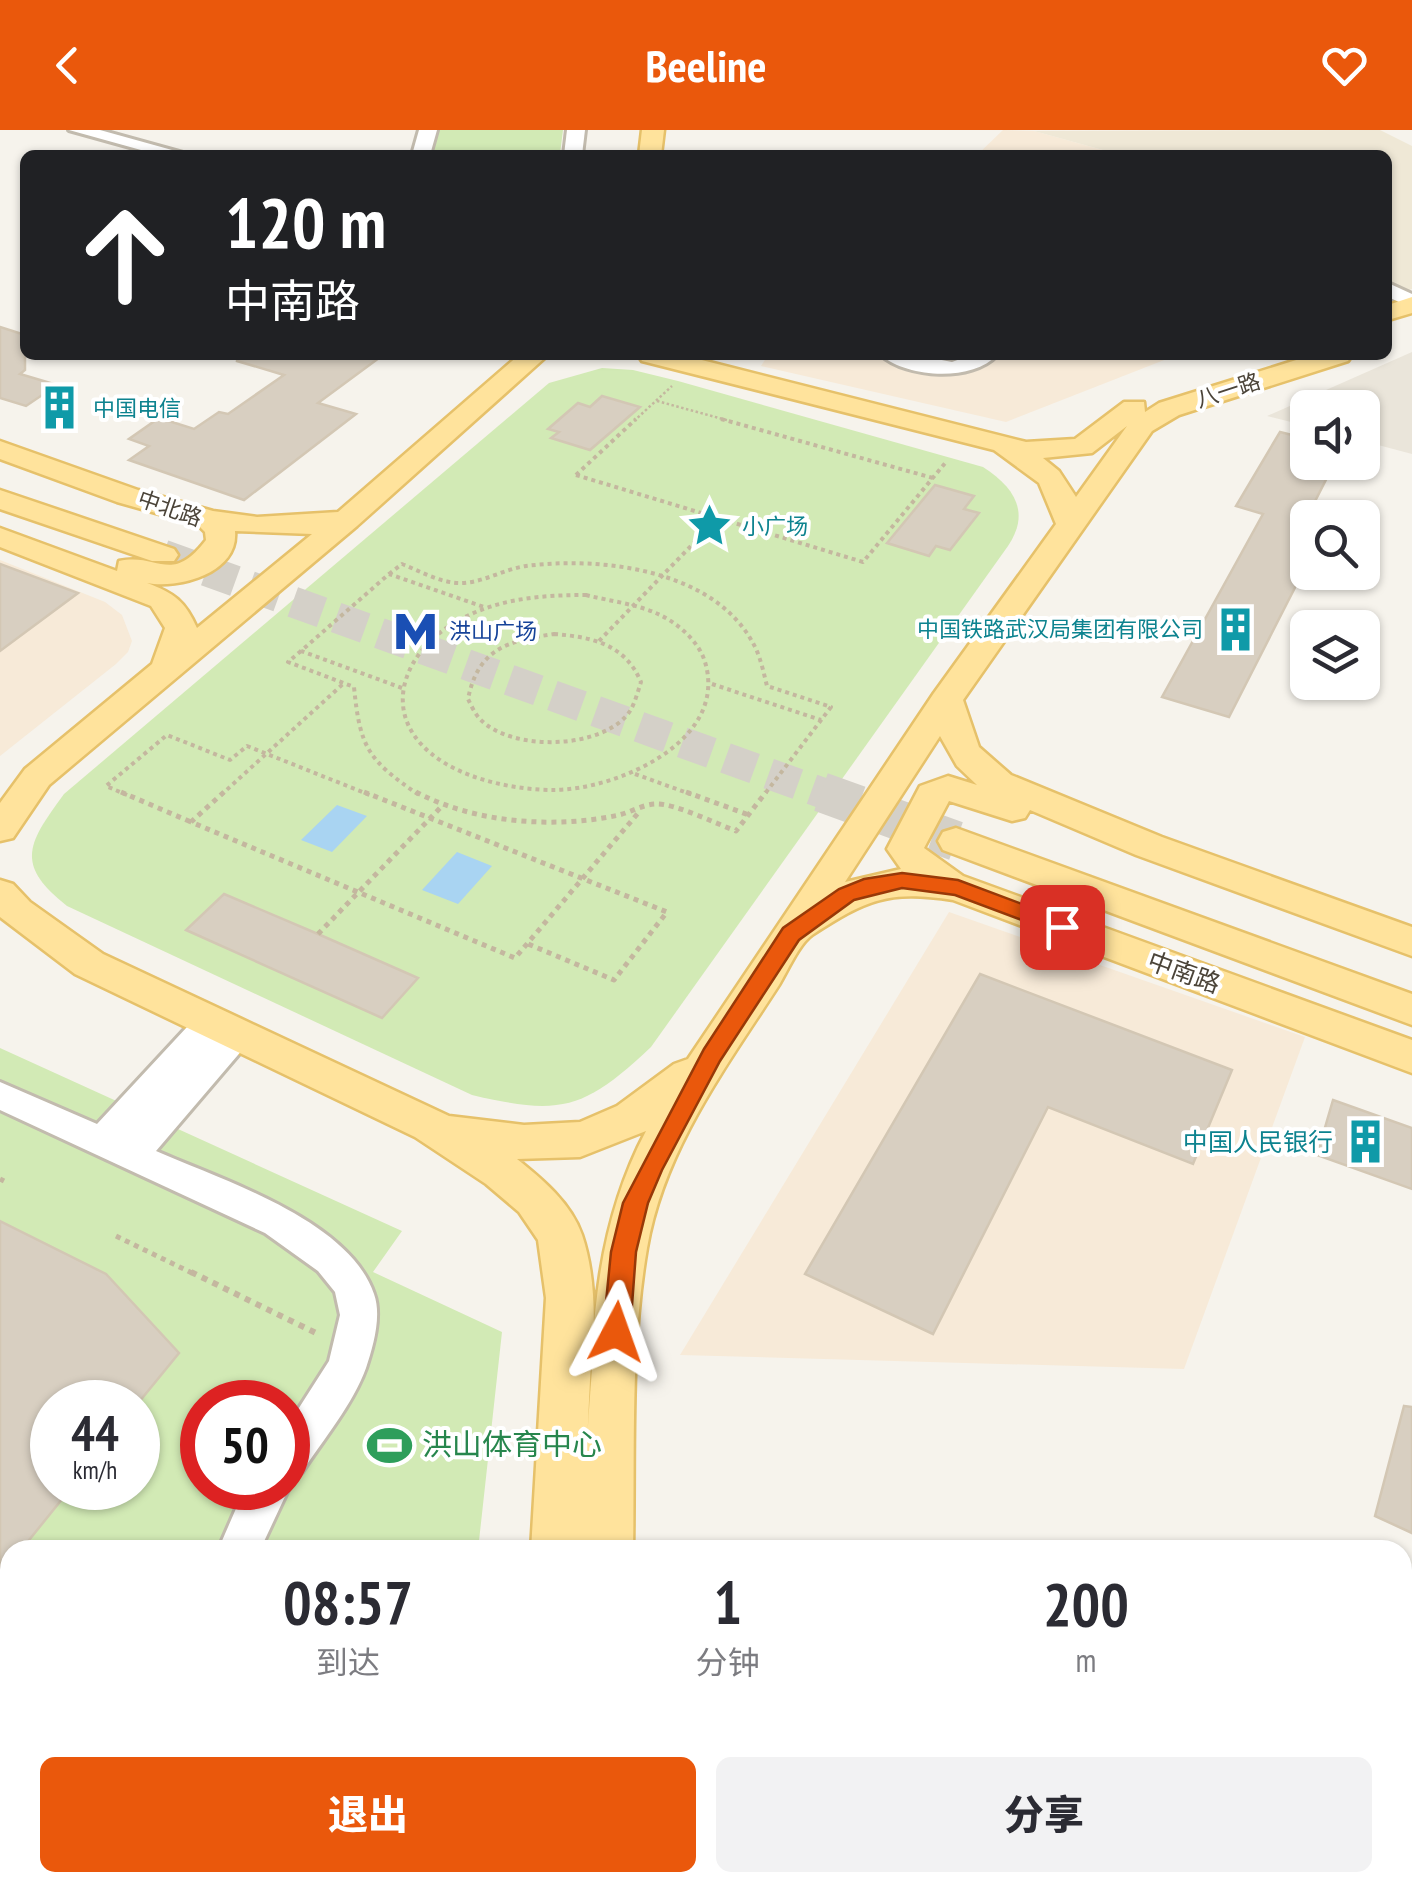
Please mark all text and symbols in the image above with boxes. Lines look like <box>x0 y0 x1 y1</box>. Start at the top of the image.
text: Beeline <box>645 36 767 94</box>
icon: back <box>40 38 95 93</box>
icon: heart <box>1317 38 1372 93</box>
text: 120 m <box>225 177 386 267</box>
icon: ahead <box>60 190 190 320</box>
text: 中南路 <box>225 271 360 329</box>
street label: 八一路 <box>1192 366 1264 414</box>
building icon: 中国电信 <box>36 384 84 432</box>
map controls <box>1290 390 1380 700</box>
button: sound <box>1290 390 1380 480</box>
place label: 中国电信 <box>93 394 181 422</box>
street label: 中北路 <box>134 484 206 532</box>
button: search <box>1290 500 1380 590</box>
place icon: 小广场 <box>685 502 733 550</box>
place label: 小广场 <box>742 512 808 540</box>
building icon: 中国铁路武汉局集团有限公司 <box>1212 605 1260 653</box>
metro station icon: 洪山广场 <box>392 607 440 655</box>
button: layers <box>1290 610 1380 700</box>
place label: 中国铁路武汉局集团有限公司 <box>917 615 1203 643</box>
place label: 洪山广场 <box>449 617 537 645</box>
pin <box>1020 885 1105 970</box>
icon: arrive <box>1035 900 1090 955</box>
street label: 中南路 <box>1143 944 1225 1000</box>
building icon: 中国人民银行 <box>1342 1118 1390 1166</box>
place label: 中国人民银行 <box>1183 1126 1333 1158</box>
position arrow <box>564 1280 668 1384</box>
speed limit sign: 50 <box>180 1380 310 1510</box>
text: 44 <box>71 1400 119 1465</box>
sports icon: 洪山体育中心 <box>365 1421 413 1469</box>
place label: 洪山体育中心 <box>422 1424 602 1463</box>
text: km/h <box>73 1454 117 1486</box>
text: 08:57 <box>283 1563 413 1641</box>
text: 1 <box>714 1563 742 1641</box>
text: 200 <box>1043 1565 1129 1643</box>
text: m <box>1075 1639 1096 1681</box>
text: 到达 <box>316 1641 380 1683</box>
text: 分钟 <box>696 1641 760 1683</box>
button: 退出 <box>40 1757 696 1872</box>
button: 分享 <box>716 1757 1372 1872</box>

